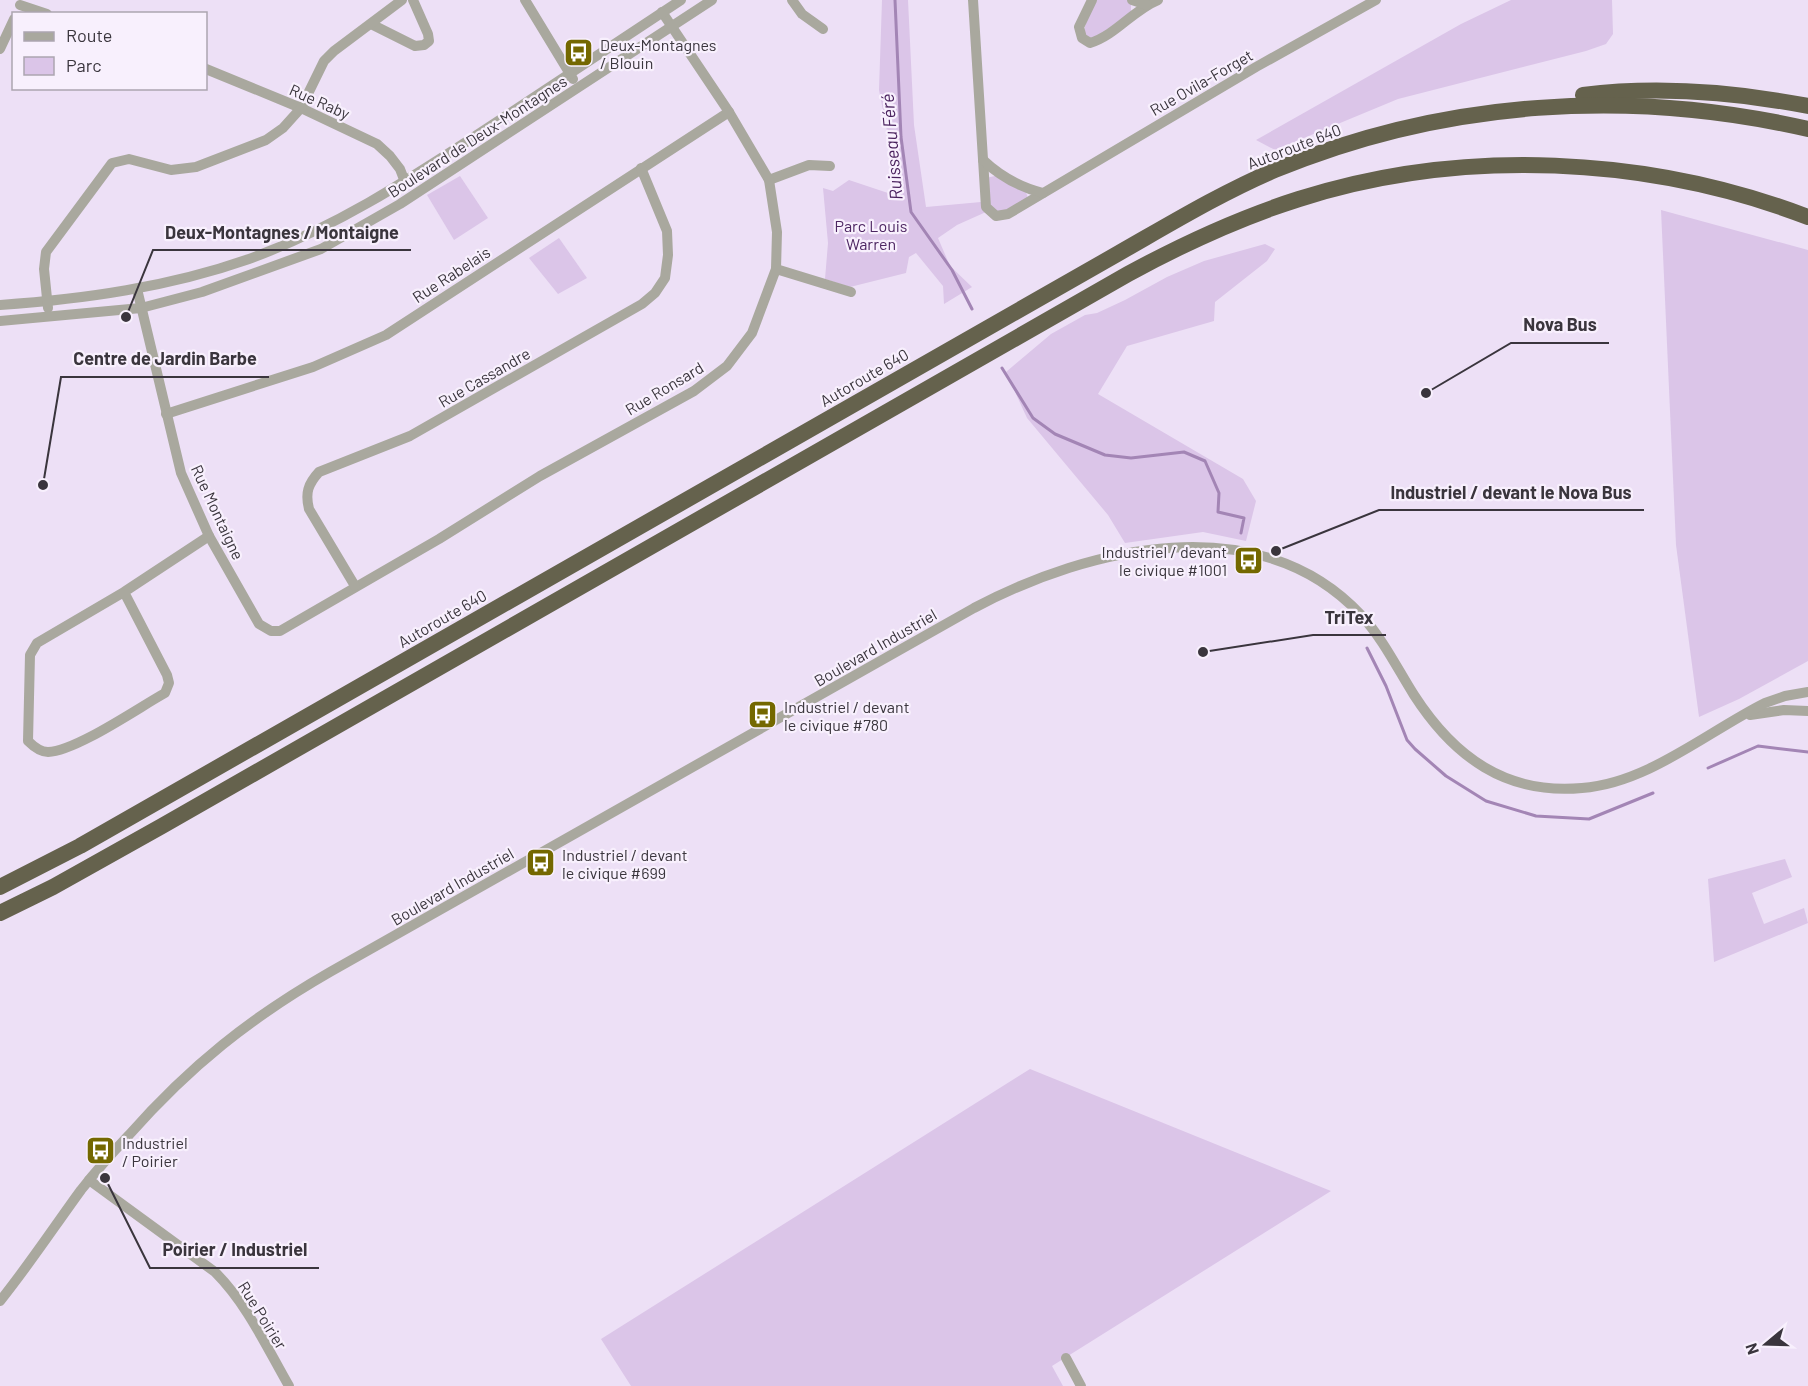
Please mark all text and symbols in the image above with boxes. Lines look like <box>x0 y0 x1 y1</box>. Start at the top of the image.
legend <box>12 12 207 90</box>
text: Route <box>66 24 112 46</box>
place label: Deux-Montagnes / Blouin <box>600 35 717 72</box>
bus stop icon: Deux-Montagnes / Blouin <box>563 37 595 69</box>
street label: Rue Ovila-Forget <box>1146 45 1256 119</box>
text: Parc <box>66 54 102 76</box>
street label: Boulevard de Deux-Montagnes <box>384 71 570 201</box>
street label: Rue Raby <box>287 79 354 123</box>
water label: Ruisseau Féré <box>875 93 907 201</box>
street label: Autoroute 640 <box>1244 119 1344 173</box>
callout: Deux-Montagnes / Montaigne <box>153 214 411 250</box>
park label: Parc Louis Warren <box>834 216 908 253</box>
text: Deux-Montagnes / Montaigne <box>165 221 399 243</box>
street label: Rue Rabelais <box>409 242 493 306</box>
callout: Nova Bus <box>1511 307 1609 343</box>
text: Nova Bus <box>1523 313 1597 335</box>
callout: Centre de Jardin Barbe <box>61 341 269 377</box>
street label: Rue Cassandre <box>435 343 533 411</box>
street label: Autoroute 640 <box>816 344 912 410</box>
text: Centre de Jardin Barbe <box>73 347 257 369</box>
street label: Rue Ronsard <box>622 357 706 419</box>
street label: Rue Montaigne <box>188 462 248 562</box>
callout: Industriel / devant le Nova Bus <box>1379 474 1644 510</box>
text: Industriel / devant le Nova Bus <box>1390 481 1632 503</box>
place label: Industriel / devant le civique #1001 <box>1102 542 1227 579</box>
bus stop icon: Industriel / devant le civique #1001 <box>1232 544 1264 576</box>
street label: Autoroute 640 <box>394 585 490 651</box>
callout: TriTex <box>1313 599 1386 635</box>
street label: Boulevard Industriel <box>810 604 940 690</box>
text: TriTex <box>1324 606 1374 628</box>
place label: Industriel / devant le civique #780 <box>784 697 910 734</box>
bus stop icon: Industriel / devant le civique #780 <box>747 699 779 731</box>
street label: Boulevard Industriel <box>387 843 517 929</box>
place label: Industriel / devant le civique #699 <box>562 845 688 882</box>
bus stop icon: Industriel / devant le civique #699 <box>525 847 557 879</box>
place label: Industriel / Poirier <box>122 1133 188 1170</box>
bus stop icon: Industriel / Poirier <box>85 1135 117 1167</box>
callout: Poirier / Industriel <box>150 1232 319 1268</box>
text: Poirier / Industriel <box>163 1238 307 1260</box>
street label: Rue Poirier <box>235 1278 291 1353</box>
north arrow <box>1736 1314 1796 1374</box>
text: N <box>1741 1341 1762 1357</box>

